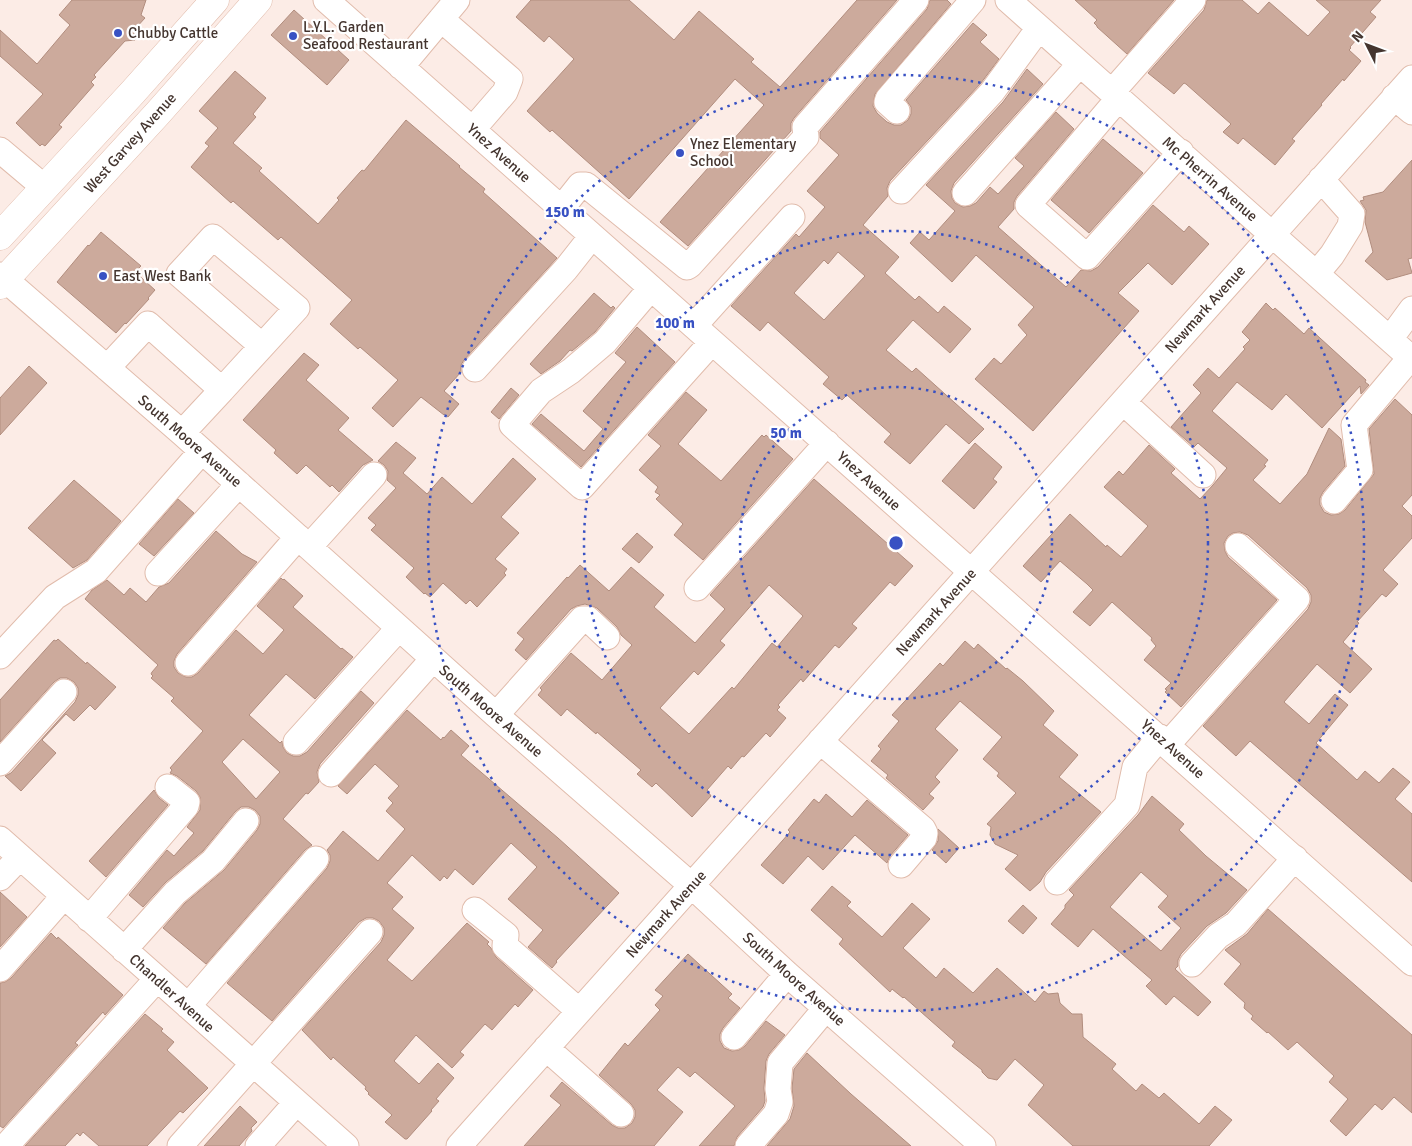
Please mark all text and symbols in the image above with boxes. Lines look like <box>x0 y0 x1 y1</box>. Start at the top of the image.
place label: L.Y.L. Garden Seafood Restaurant <box>303 18 429 53</box>
north arrow <box>1342 20 1392 70</box>
place label: Chubby Cattle <box>128 24 218 42</box>
marker: Chubby Cattle <box>112 27 124 39</box>
text: N <box>1348 27 1367 46</box>
marker: L.Y.L. Garden Seafood Restaurant <box>287 30 299 42</box>
street label: West Garvey Avenue <box>80 89 180 197</box>
street label: Ynez Avenue <box>463 120 535 186</box>
street label: Mc Pherrin Avenue <box>1159 133 1261 225</box>
place label: Ynez Elementary School <box>690 135 796 170</box>
marker: Ynez Elementary School <box>674 147 686 159</box>
text: 150 m <box>545 203 585 221</box>
street label: Newmark Avenue <box>1161 262 1249 356</box>
place label: East West Bank <box>113 267 212 285</box>
marker: East West Bank <box>97 270 109 282</box>
text: 100 m <box>655 314 695 332</box>
street label: South Moore Avenue <box>134 391 246 491</box>
text: 50 m <box>770 424 802 442</box>
street label: Ynez Avenue <box>833 448 905 514</box>
centre of rings <box>887 534 905 552</box>
street label: Newmark Avenue <box>892 565 980 659</box>
street label: South Moore Avenue <box>435 661 547 761</box>
street label: Ynez Avenue <box>1137 716 1209 782</box>
street label: Newmark Avenue <box>622 867 710 961</box>
street label: South Moore Avenue <box>739 928 849 1030</box>
street label: Chandler Avenue <box>126 950 218 1036</box>

